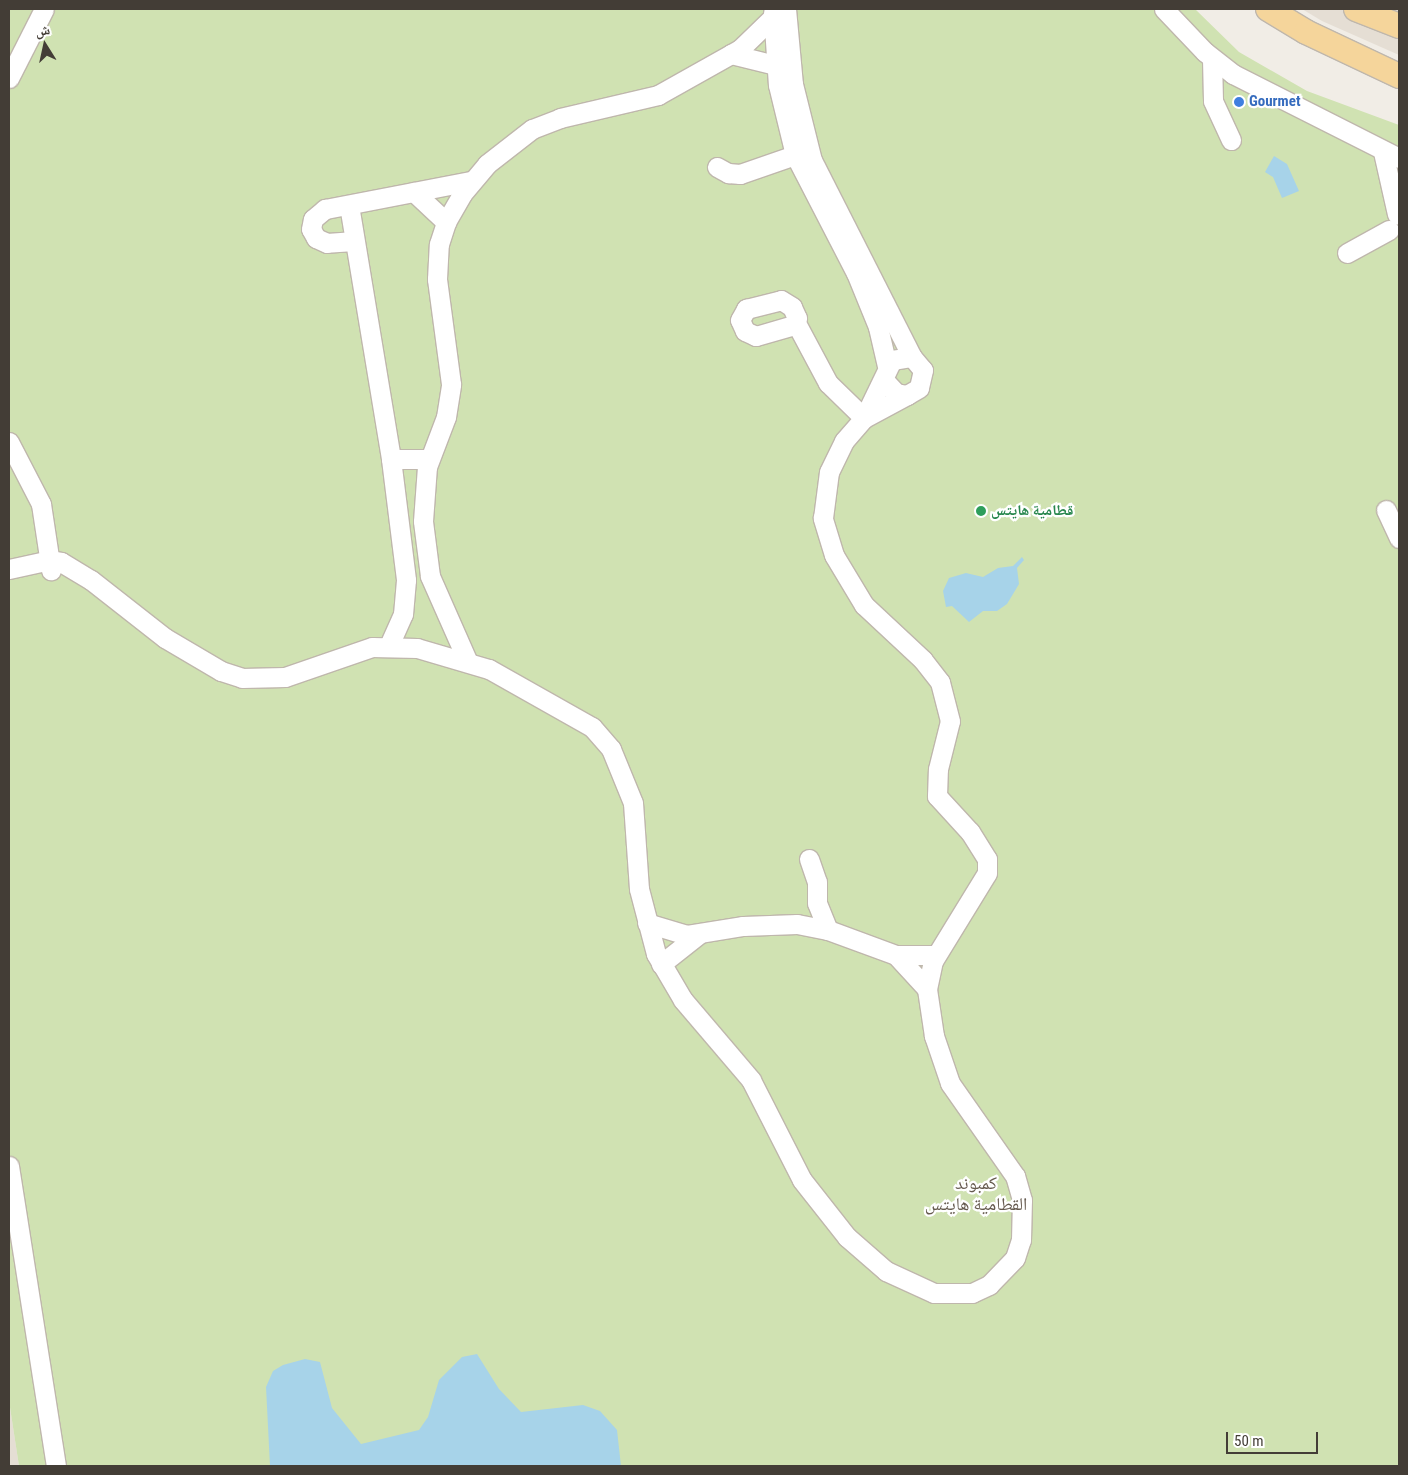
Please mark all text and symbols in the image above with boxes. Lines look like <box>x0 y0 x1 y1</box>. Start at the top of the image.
north arrow <box>20 20 70 70</box>
text: ش <box>34 21 51 39</box>
place label: Gourmet <box>1249 93 1300 111</box>
marker: Gourmet <box>1233 96 1245 108</box>
place label: قطامية هايتس <box>991 502 1073 520</box>
marker: قطامية هايتس <box>975 505 987 517</box>
district label: كمبوند القطامية هايتس <box>925 1173 1027 1216</box>
scale bar <box>1228 1422 1320 1454</box>
text: 50 m <box>1234 1432 1264 1450</box>

